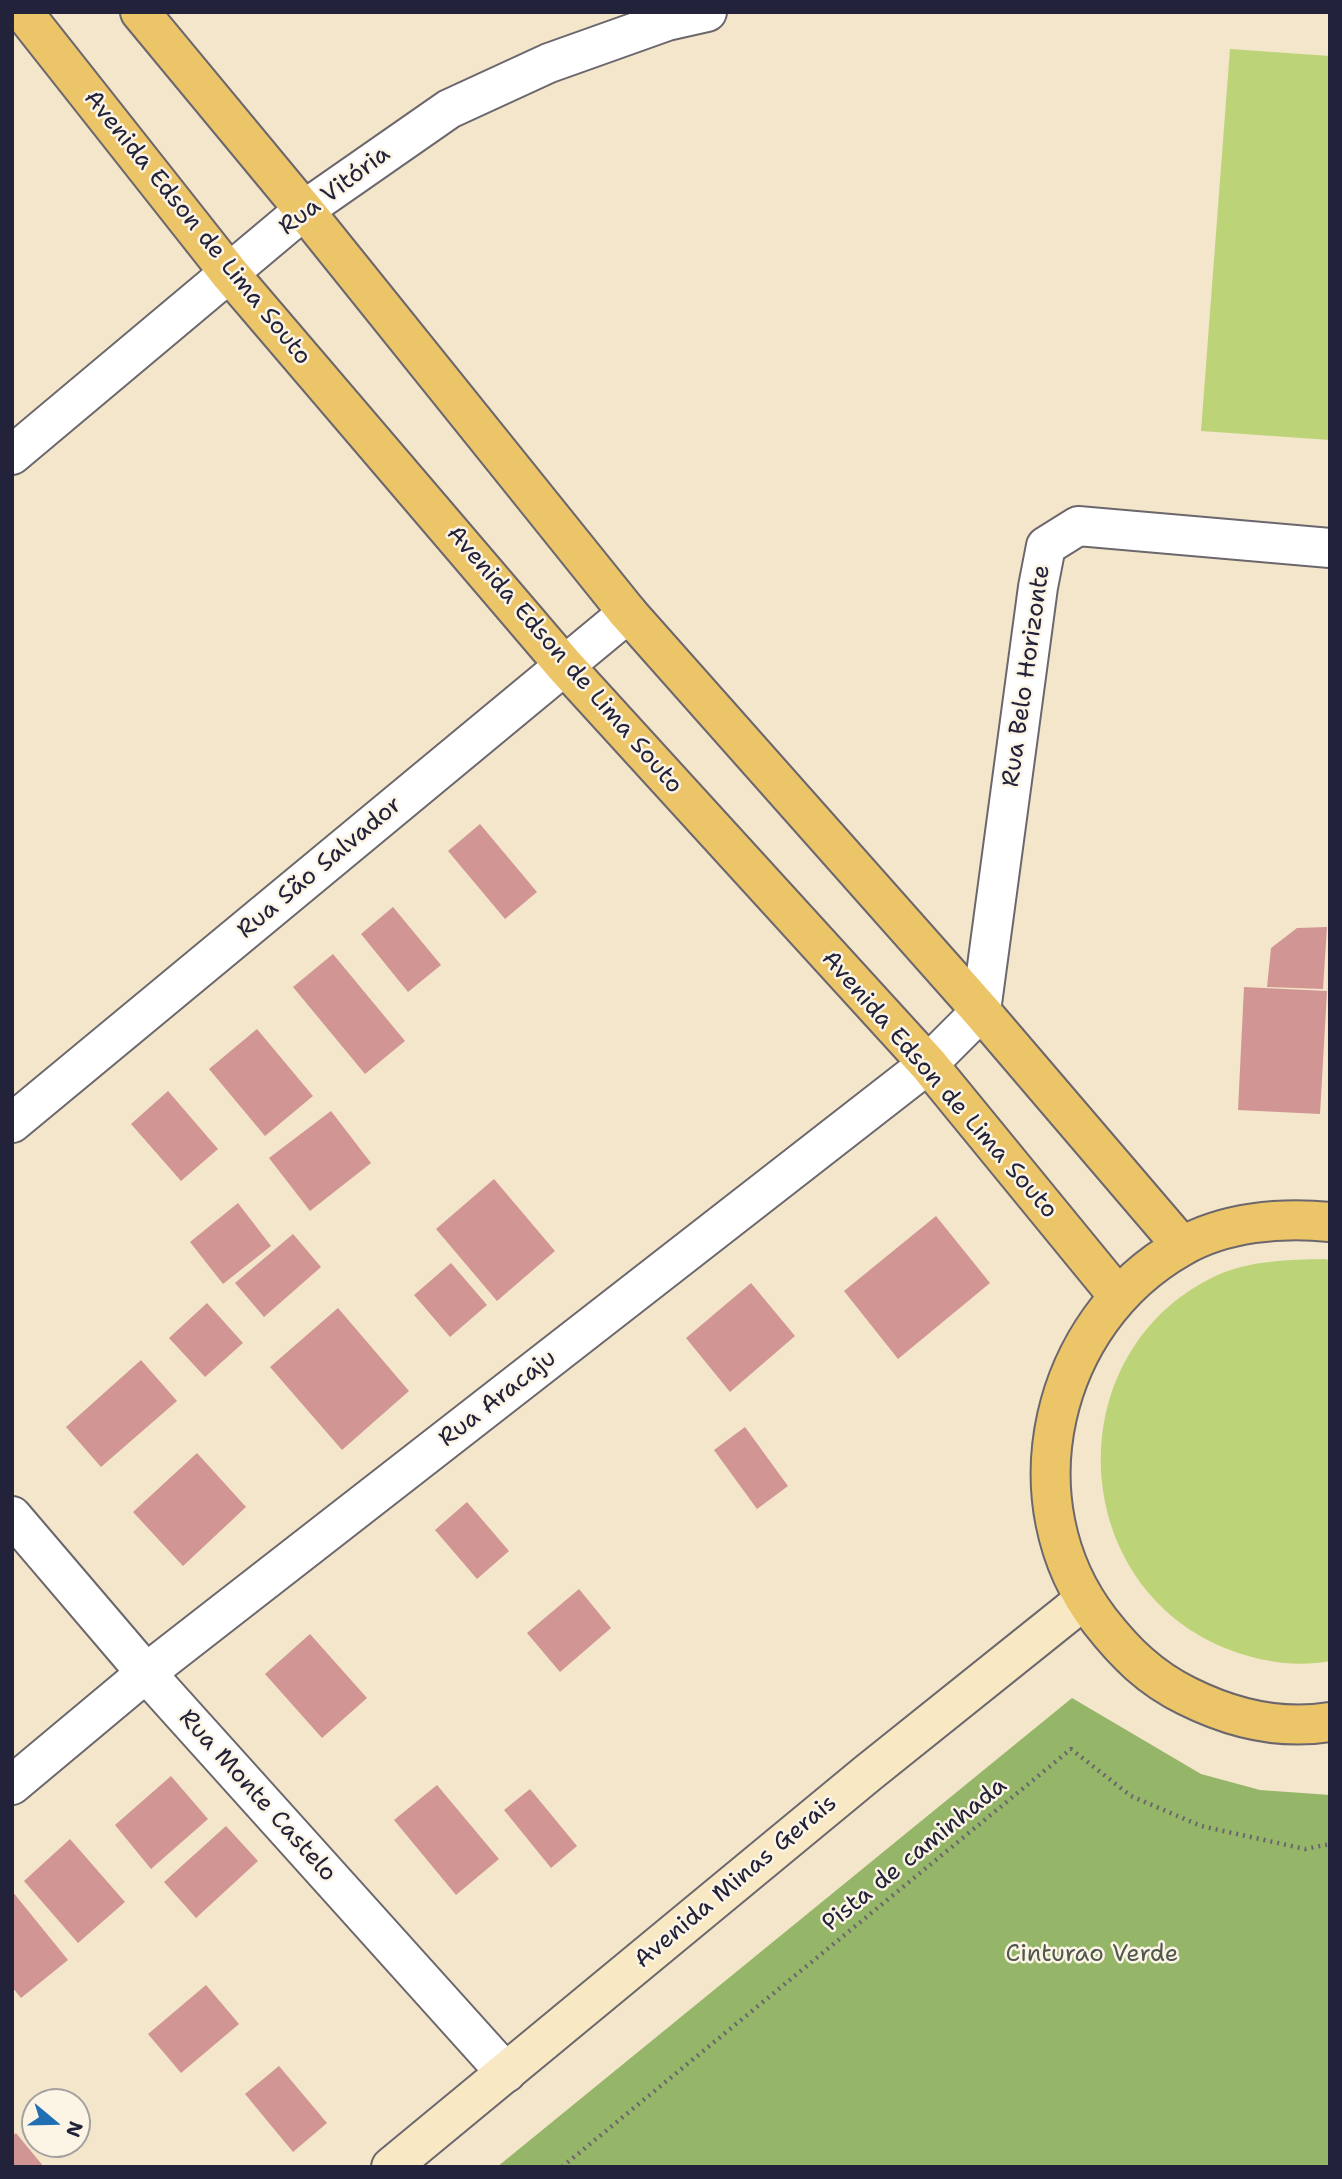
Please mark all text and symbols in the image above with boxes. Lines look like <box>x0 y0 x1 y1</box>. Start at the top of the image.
street label: Avenida Edson de Lima Souto <box>77 85 317 371</box>
street label: Rua Vitória <box>274 140 396 242</box>
street label: Avenida Edson de Lima Souto <box>440 520 688 800</box>
street label: Rua Belo Horizonte <box>997 563 1057 789</box>
street label: Rua São Salvador <box>232 791 408 945</box>
street label: Avenida Edson de Lima Souto <box>815 945 1063 1225</box>
street label: Rua Aracaju <box>434 1344 562 1454</box>
street label: Rua Monte Castelo <box>172 1704 342 1888</box>
street label: Pista de caminhada <box>817 1772 1013 1938</box>
street label: Avenida Minas Gerais <box>629 1789 843 1975</box>
park label: Cinturao Verde <box>1006 1941 1178 1969</box>
north arrow <box>21 2088 91 2158</box>
text: N <box>60 2118 89 2141</box>

